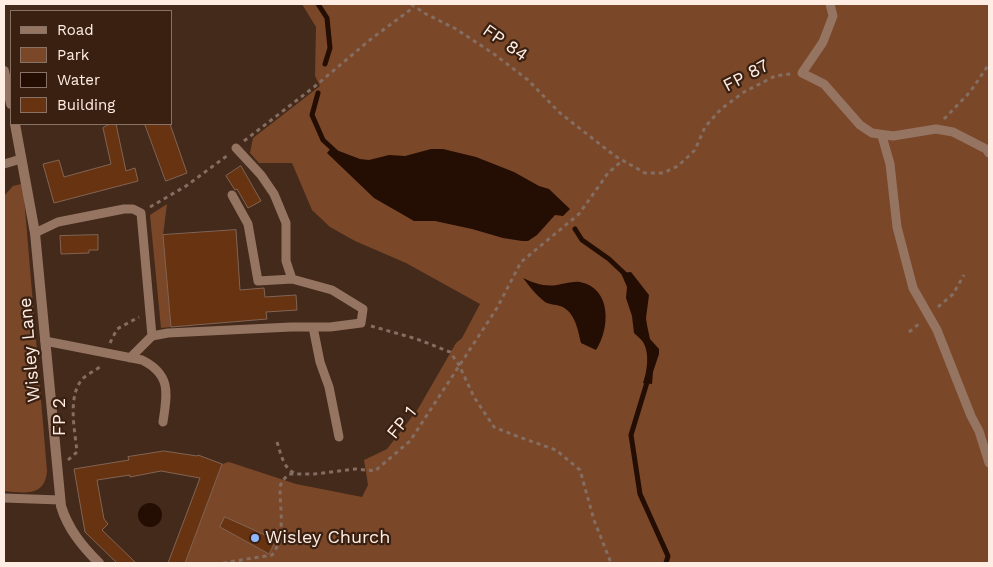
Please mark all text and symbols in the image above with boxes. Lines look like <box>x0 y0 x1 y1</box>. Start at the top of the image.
legend <box>10 10 172 125</box>
street label: FP 84 <box>478 20 532 66</box>
text: Road <box>57 21 94 39</box>
text: Park <box>57 46 89 64</box>
street label: FP 87 <box>719 55 773 97</box>
text: Water <box>57 71 100 89</box>
text: Building <box>57 96 115 114</box>
street label: Wisley Lane <box>15 297 45 403</box>
street label: FP 2 <box>49 398 71 436</box>
street label: FP 1 <box>383 403 421 443</box>
place label: Wisley Church <box>265 527 390 549</box>
marker: Wisley Church <box>249 532 261 544</box>

